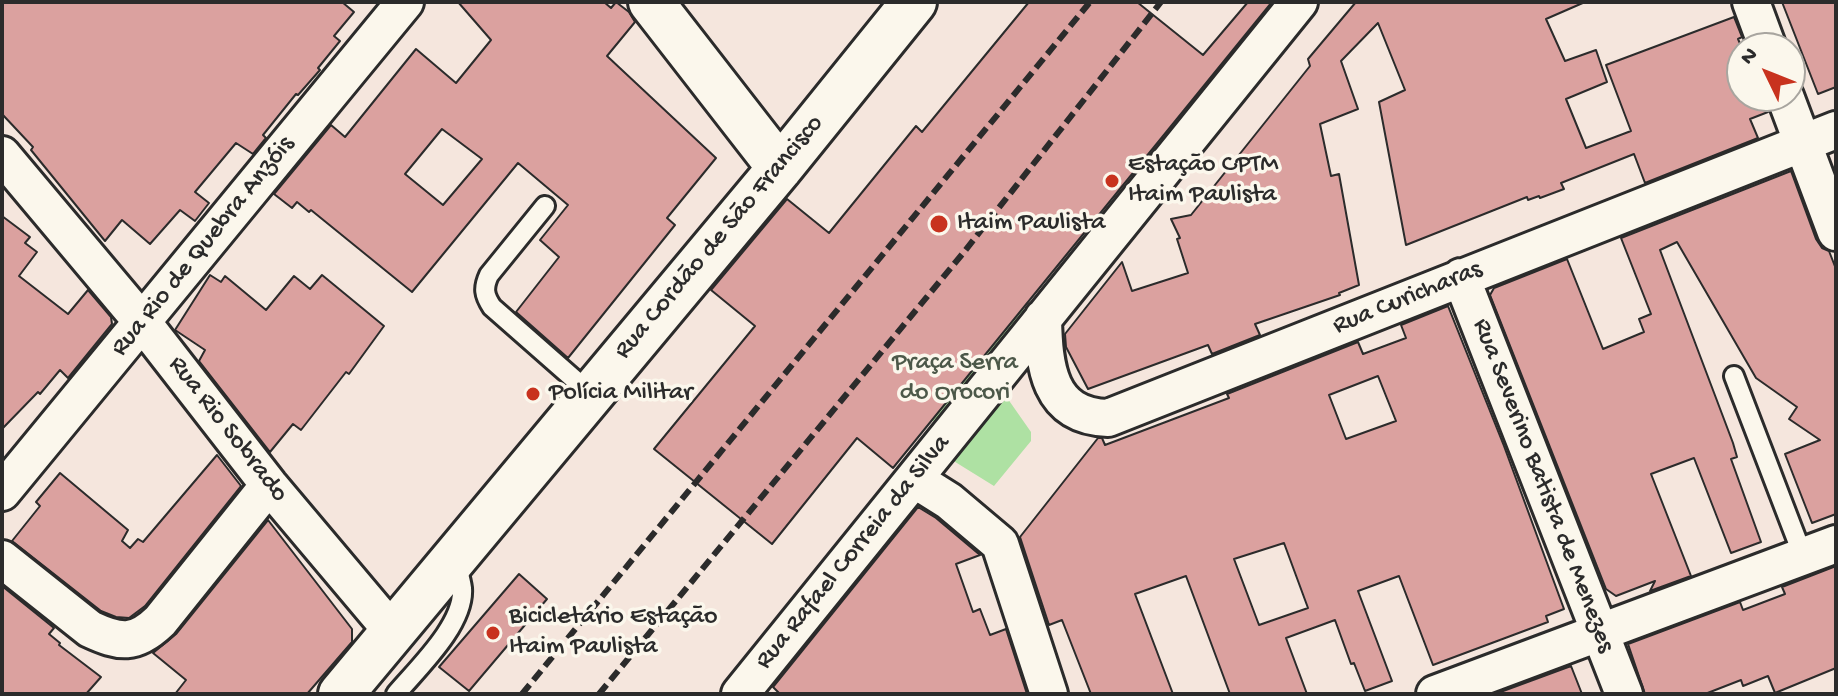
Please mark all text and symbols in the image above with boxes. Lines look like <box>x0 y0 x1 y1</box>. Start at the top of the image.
north arrow <box>1726 32 1806 112</box>
text: N <box>1736 43 1764 71</box>
street label: Rua Cordão de São Francisco <box>609 110 831 366</box>
street label: Rua Rio de Quebra Anzóis <box>105 130 303 364</box>
place label: Estação CPTM Itaim Paulista <box>1128 150 1278 212</box>
marker: Estação CPTM Itaim Paulista <box>1103 172 1121 190</box>
place label: Itaim Paulista <box>957 208 1106 240</box>
marker: Itaim Paulista <box>928 213 950 235</box>
street label: Rua Curicharas <box>1329 255 1487 343</box>
street label: Rua Severino Batista de Menezes <box>1464 315 1620 657</box>
park label: Praça Serra do Orocori <box>892 348 1018 410</box>
street label: Rua Rio Sobrado <box>160 351 294 509</box>
place label: Polícia Militar <box>549 378 693 410</box>
marker: Polícia Militar <box>524 385 542 403</box>
street label: Rua Rafael Correia da Silva <box>750 429 958 677</box>
place label: Bicicletário Estação Itaim Paulista <box>509 602 718 664</box>
marker: Bicicletário Estação Itaim Paulista <box>484 624 502 642</box>

